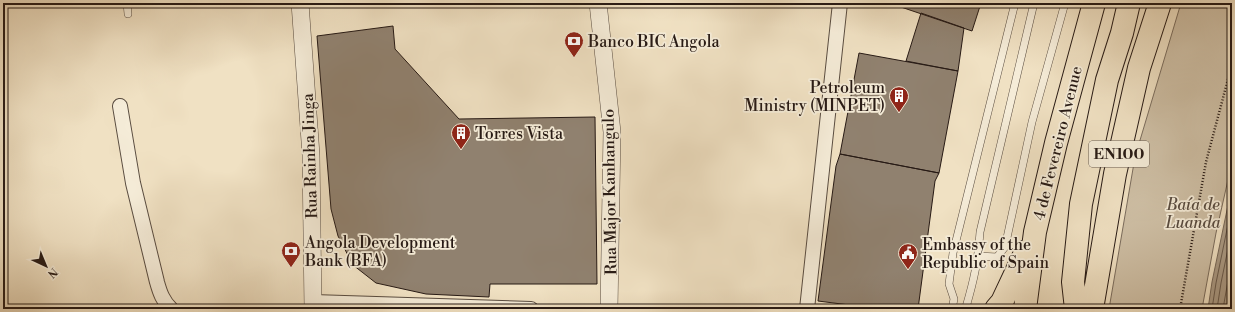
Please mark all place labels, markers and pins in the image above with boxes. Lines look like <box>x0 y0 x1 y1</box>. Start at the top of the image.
bank icon: Banco BIC Angola <box>563 30 585 58</box>
place label: Banco BIC Angola <box>587 32 720 52</box>
place label: Petroleum Ministry (MINPET) <box>744 78 885 116</box>
building icon: Petroleum Ministry (MINPET) <box>888 85 910 113</box>
building icon: Torres Vista <box>450 122 472 150</box>
place label: Torres Vista <box>475 124 564 144</box>
place label: Angola Development Bank (BFA) <box>304 233 456 271</box>
place label: Embassy of the Republic of Spain <box>922 235 1050 273</box>
bank icon: Angola Development Bank (BFA) <box>280 240 302 268</box>
public building icon: Embassy of the Republic of Spain <box>897 242 919 270</box>

